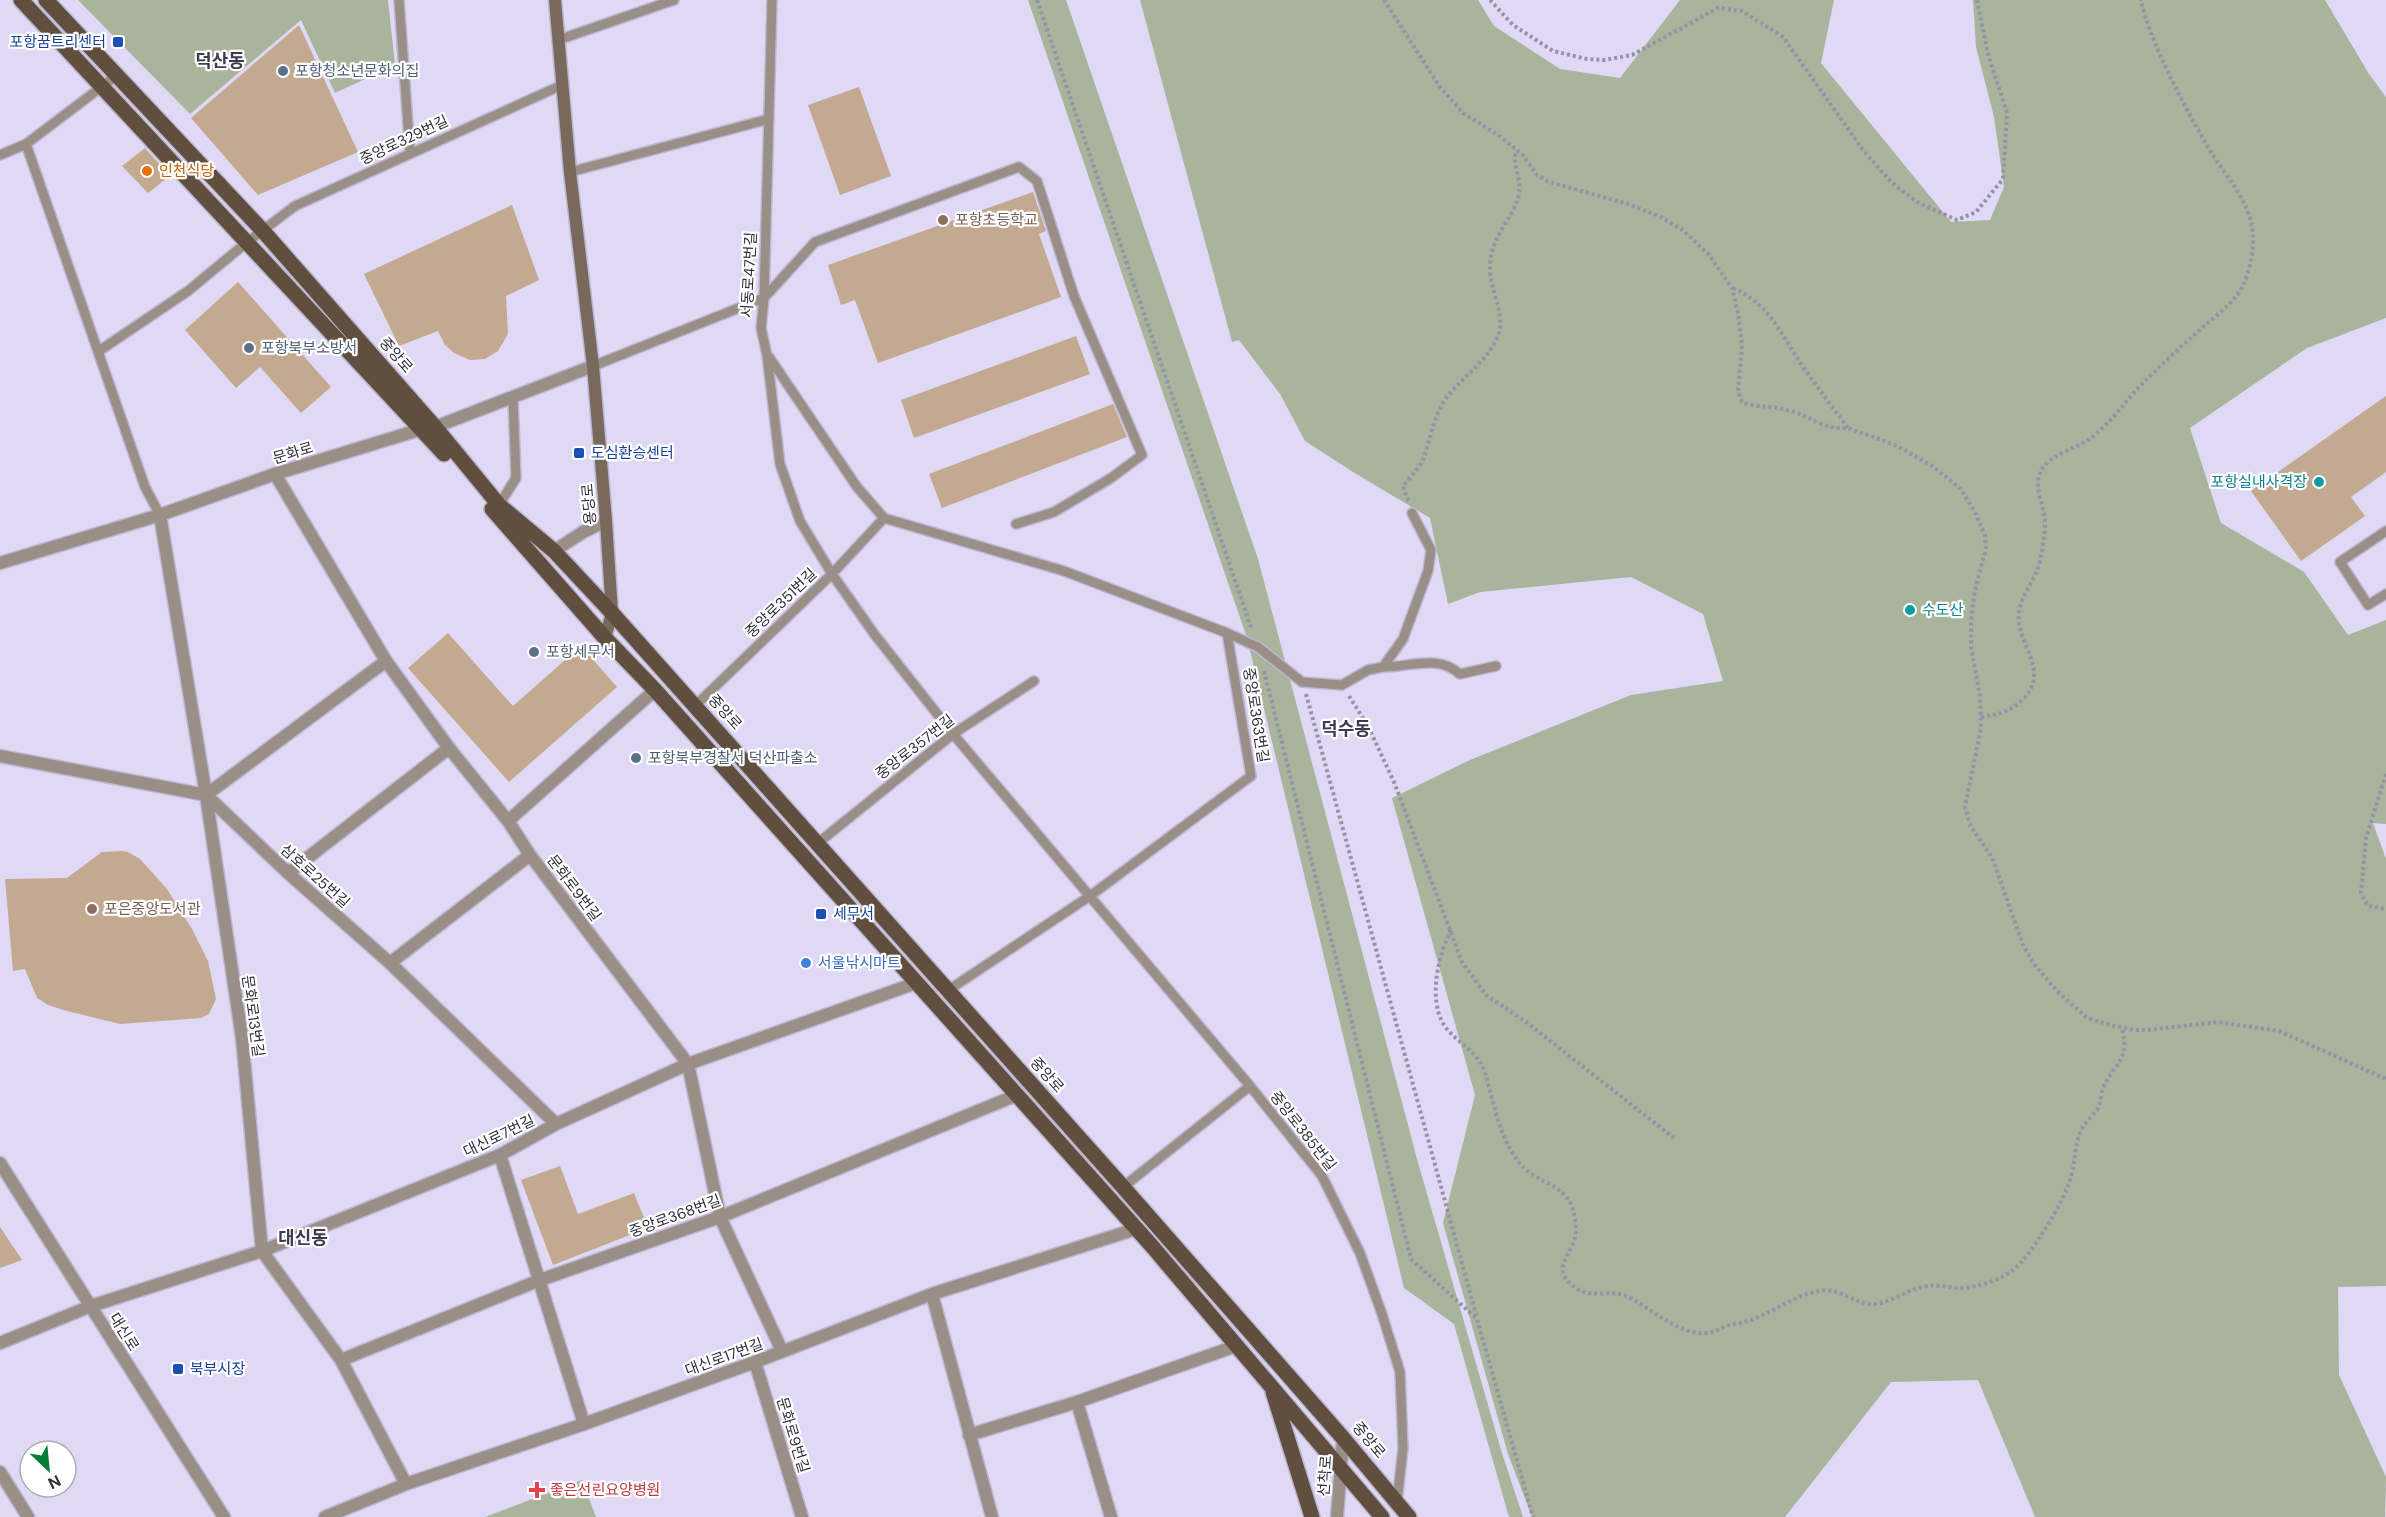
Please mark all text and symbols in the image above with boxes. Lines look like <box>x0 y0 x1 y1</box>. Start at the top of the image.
place label: 포항꿈트리센터 <box>9 32 106 52</box>
marker: 포항꿈트리센터 <box>111 35 125 49</box>
district label: 덕산동 <box>195 49 245 73</box>
place label: 포항청소년문화의집 <box>295 61 419 81</box>
marker: 포항청소년문화의집 <box>276 64 290 78</box>
street label: 중앙로329번길 <box>356 111 452 169</box>
place label: 인천식당 <box>159 161 214 181</box>
marker: 인천식당 <box>140 164 154 178</box>
place label: 포항초등학교 <box>955 210 1038 230</box>
marker: 포항초등학교 <box>936 213 950 227</box>
street label: 서동로47번길 <box>737 231 761 319</box>
street label: 중앙로 <box>375 333 417 377</box>
place label: 포항북부소방서 <box>261 338 358 358</box>
marker: 포항북부소방서 <box>242 341 256 355</box>
street label: 문화로 <box>270 437 316 469</box>
place label: 도심환승센터 <box>591 443 674 463</box>
marker: 도심환승센터 <box>572 446 586 460</box>
place label: 포항실내사격장 <box>2210 472 2307 492</box>
marker: 포항실내사격장 <box>2312 475 2326 489</box>
street label: 용당로 <box>577 483 601 525</box>
street label: 중앙로351번길 <box>741 564 821 642</box>
place label: 수도산 <box>1922 600 1964 620</box>
marker: 수도산 <box>1903 603 1917 617</box>
place label: 포항세무서 <box>546 642 615 662</box>
marker: 포항세무서 <box>527 645 541 659</box>
street label: 중앙로363번길 <box>1239 666 1273 764</box>
street label: 중앙로 <box>704 690 746 734</box>
street label: 중앙로357번길 <box>871 710 959 784</box>
district label: 덕수동 <box>1321 717 1371 741</box>
place label: 포항북부경찰서 덕산파출소 <box>648 748 818 768</box>
marker: 포항북부경찰서 덕산파출소 <box>629 751 643 765</box>
street label: 삼호로25번길 <box>276 840 354 912</box>
street label: 문화로9번길 <box>542 851 606 925</box>
place label: 포은중앙도서관 <box>104 899 201 919</box>
marker: 포은중앙도서관 <box>85 902 99 916</box>
place label: 세무서 <box>833 904 874 924</box>
marker: 세무서 <box>814 907 828 921</box>
place label: 서울낚시마트 <box>818 953 901 973</box>
marker: 서울낚시마트 <box>799 956 813 970</box>
street label: 문화로13번길 <box>237 974 269 1058</box>
street label: 중앙로 <box>1026 1053 1068 1097</box>
street label: 중앙로385번길 <box>1266 1087 1340 1175</box>
street label: 대신로7번길 <box>460 1110 538 1162</box>
street label: 중앙로368번길 <box>626 1190 724 1242</box>
district label: 대신동 <box>278 1226 328 1250</box>
street label: 대신로 <box>105 1309 143 1355</box>
street label: 대신로17번길 <box>682 1334 766 1380</box>
place label: 북부시장 <box>190 1359 245 1379</box>
marker: 북부시장 <box>171 1362 185 1376</box>
street label: 문화로9번길 <box>772 1395 814 1475</box>
street label: 중앙로 <box>1348 1418 1390 1462</box>
north arrow <box>18 1439 78 1499</box>
street label: 선착로 <box>1314 1455 1336 1497</box>
text: N <box>45 1470 64 1494</box>
place label: 좋은선린요양병원 <box>550 1480 660 1500</box>
marker: 좋은선린요양병원 <box>528 1481 546 1499</box>

